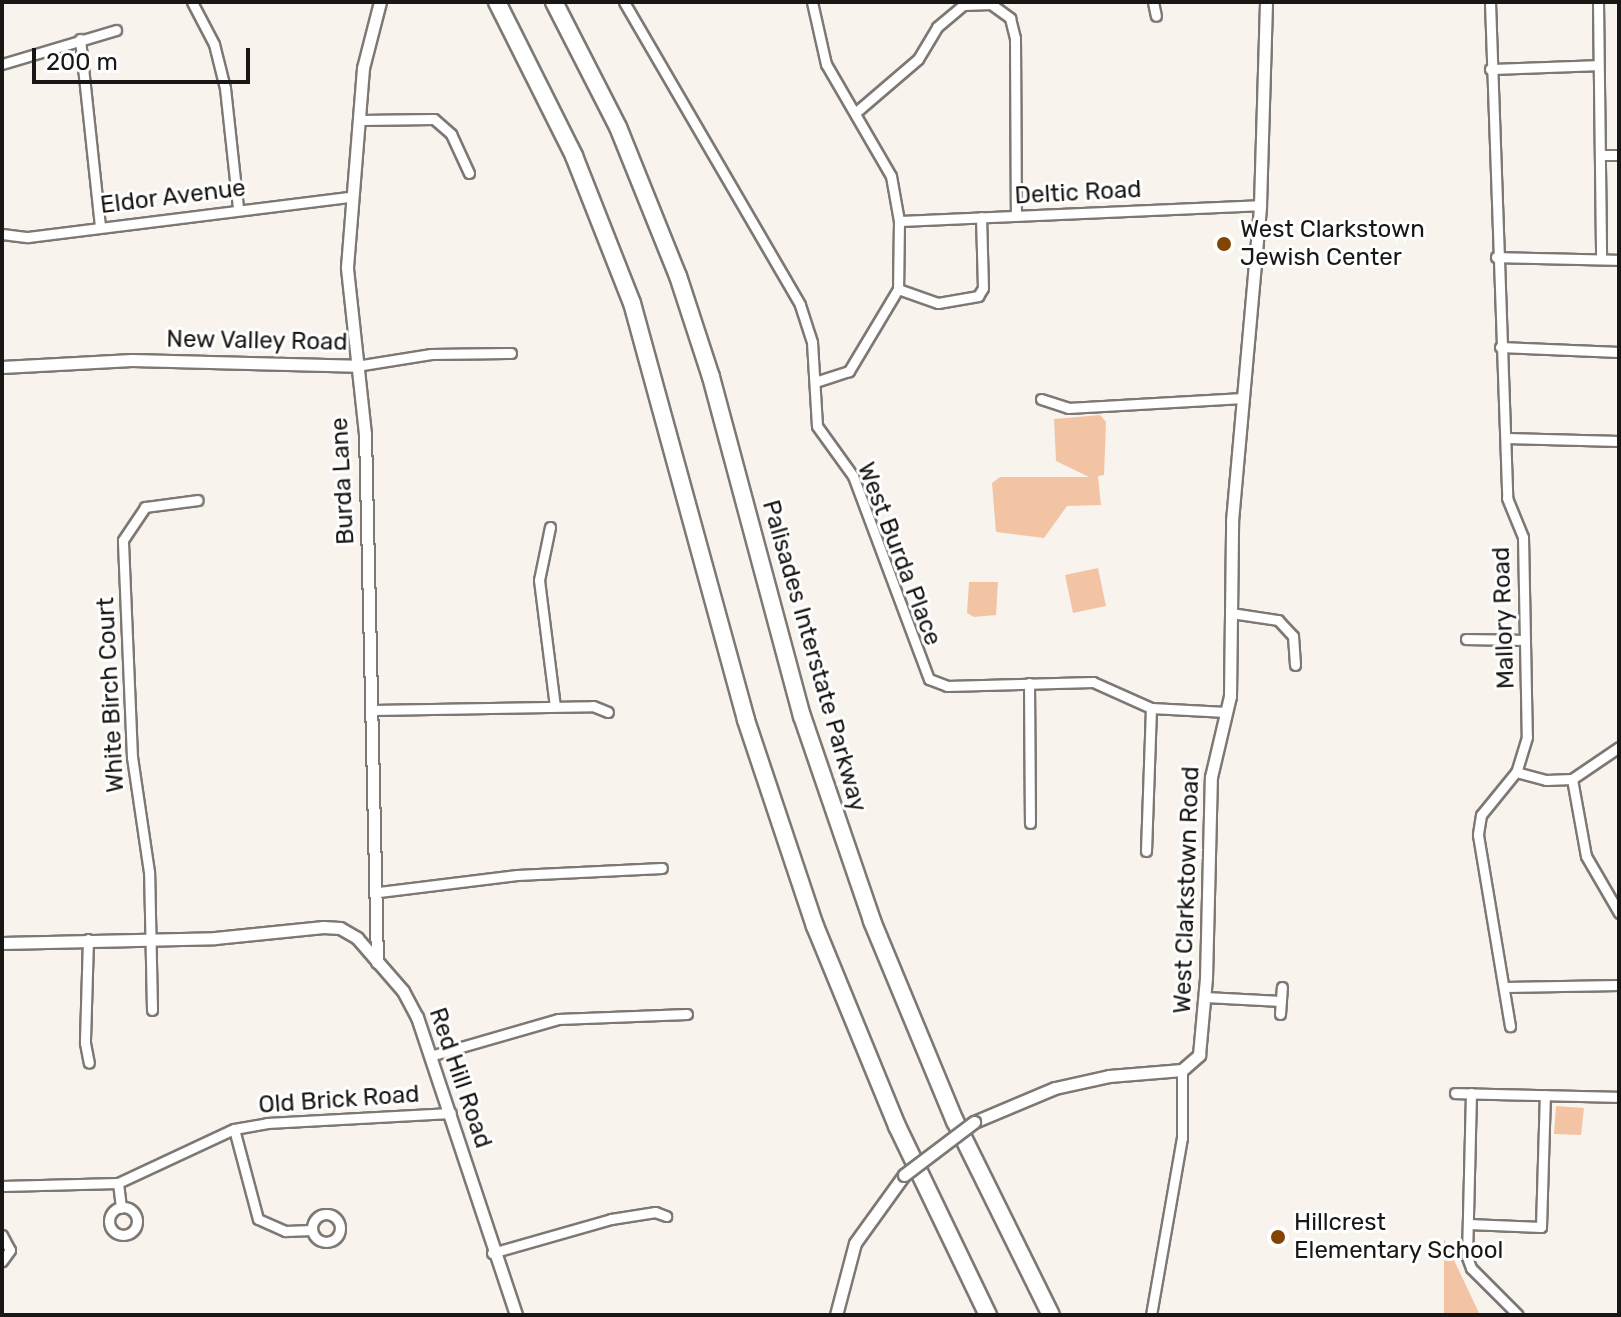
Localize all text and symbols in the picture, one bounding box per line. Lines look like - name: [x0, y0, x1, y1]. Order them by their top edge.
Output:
- scale bar: [36, 32, 254, 82]
- text: 200 m: [46, 48, 118, 76]
- street label: Eldor Avenue: [98, 174, 248, 220]
- street label: Deltic Road: [1014, 175, 1142, 211]
- place label: West Clarkstown Jewish Center: [1240, 216, 1425, 272]
- marker: West Clarkstown Jewish Center: [1215, 235, 1233, 253]
- street label: New Valley Road: [165, 325, 349, 357]
- street label: Burda Lane: [325, 417, 361, 545]
- street label: West Burda Place: [851, 458, 947, 650]
- street label: Palisades Interstate Parkway: [756, 497, 872, 815]
- street label: Mallory Road: [1487, 546, 1521, 690]
- street label: White Birch Court: [92, 597, 130, 793]
- street label: West Clarkstown Road: [1168, 766, 1206, 1014]
- street label: Red Hill Road: [423, 1004, 497, 1152]
- street label: Old Brick Road: [257, 1080, 421, 1120]
- place label: Hillcrest Elementary School: [1294, 1209, 1504, 1265]
- marker: Hillcrest Elementary School: [1269, 1228, 1287, 1246]

